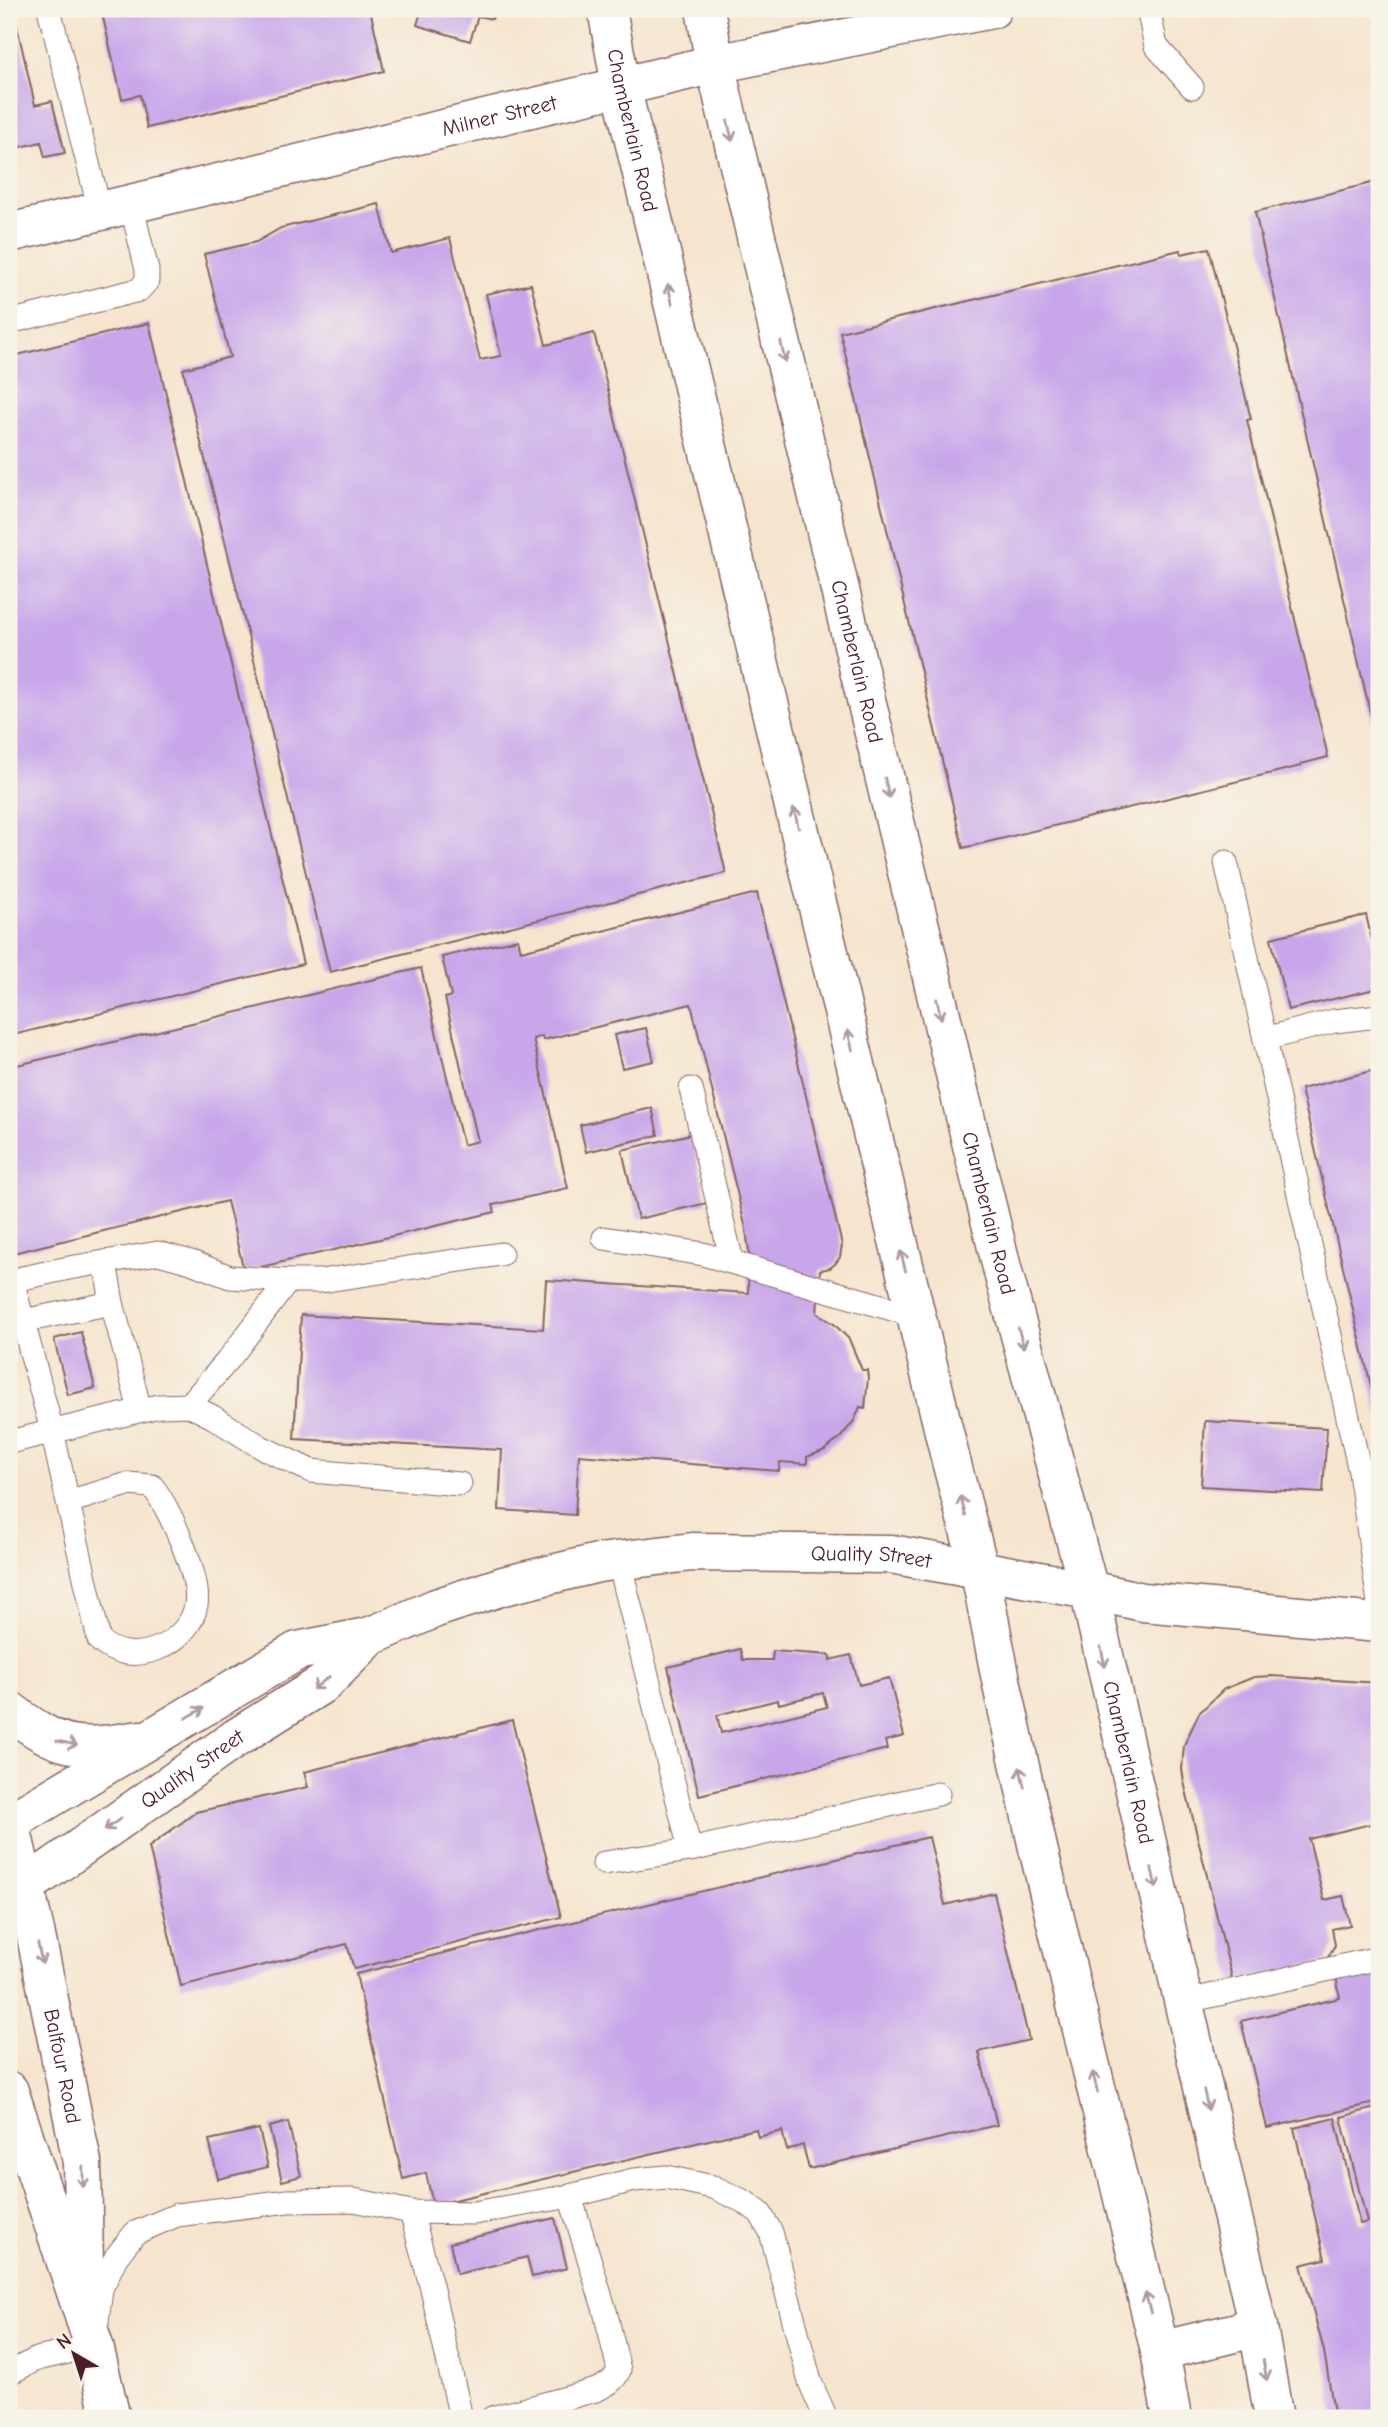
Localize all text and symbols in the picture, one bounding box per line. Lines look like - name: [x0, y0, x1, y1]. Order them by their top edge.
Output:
- street label: Chamberlain Road: [602, 47, 663, 214]
- street label: Milner Street: [439, 90, 560, 141]
- one-way arrow: [725, 119, 738, 141]
- one-way arrow: [663, 283, 676, 305]
- one-way arrow: [777, 340, 790, 363]
- street label: Chamberlain Road: [826, 578, 888, 745]
- one-way arrow: [880, 776, 894, 799]
- one-way arrow: [789, 808, 802, 830]
- one-way arrow: [933, 997, 946, 1020]
- one-way arrow: [842, 1029, 856, 1052]
- street label: Chamberlain Road: [957, 1129, 1020, 1297]
- one-way arrow: [896, 1250, 909, 1273]
- one-way arrow: [1015, 1327, 1028, 1349]
- one-way arrow: [956, 1495, 969, 1517]
- street label: Quality Street: [811, 1541, 934, 1573]
- one-way arrow: [1097, 1645, 1111, 1668]
- one-way arrow: [313, 1676, 331, 1691]
- street label: Chamberlain Road: [1098, 1678, 1159, 1846]
- one-way arrow: [185, 1706, 205, 1720]
- street label: Quality Street: [136, 1724, 249, 1814]
- one-way arrow: [56, 1737, 78, 1750]
- one-way arrow: [1015, 1767, 1028, 1789]
- one-way arrow: [104, 1817, 123, 1831]
- one-way arrow: [1148, 1866, 1161, 1889]
- one-way arrow: [33, 1942, 47, 1965]
- street label: Balfour Road: [39, 2007, 86, 2126]
- one-way arrow: [1088, 2071, 1101, 2094]
- one-way arrow: [1199, 2088, 1213, 2111]
- one-way arrow: [76, 2166, 89, 2189]
- one-way arrow: [1141, 2293, 1154, 2315]
- north arrow: [38, 2318, 108, 2388]
- text: N: [52, 2329, 76, 2354]
- one-way arrow: [1259, 2358, 1272, 2381]

